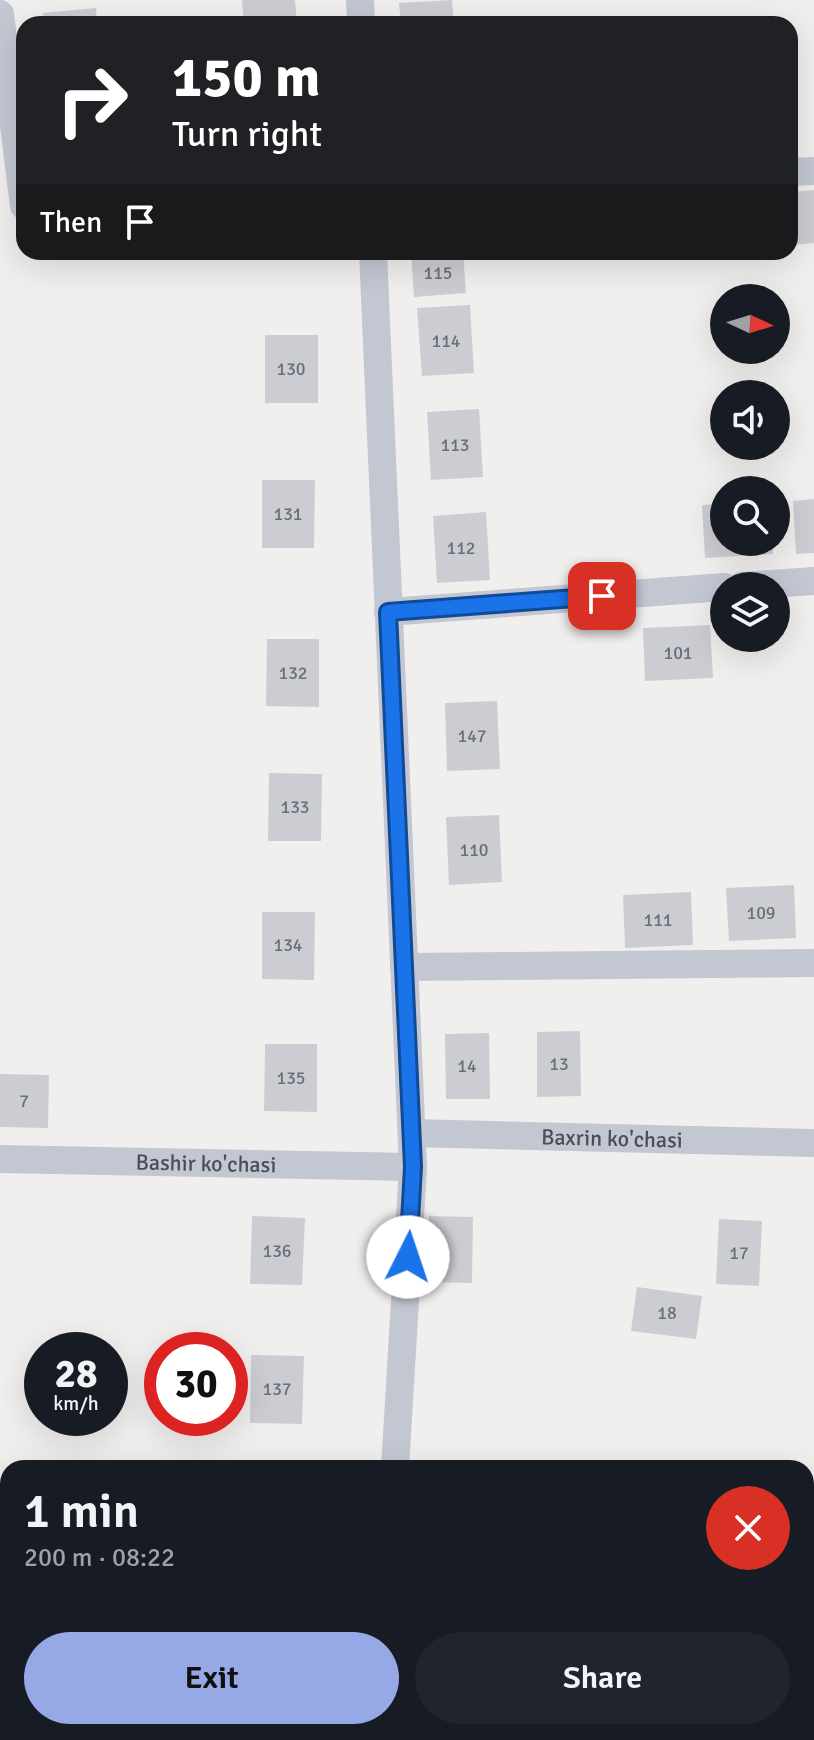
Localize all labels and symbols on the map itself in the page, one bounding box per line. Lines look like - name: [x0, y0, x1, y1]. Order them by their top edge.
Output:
- house number: 115: [423, 262, 453, 284]
- north arrow: [710, 284, 790, 364]
- house number: 114: [431, 330, 461, 352]
- house number: 130: [276, 358, 306, 380]
- house number: 113: [440, 434, 470, 456]
- house number: 131: [273, 503, 303, 525]
- house number: 112: [446, 537, 476, 559]
- pin: [568, 562, 636, 630]
- house number: 101: [663, 642, 693, 664]
- house number: 132: [278, 662, 308, 684]
- house number: 147: [457, 725, 487, 747]
- house number: 133: [280, 796, 310, 818]
- house number: 110: [459, 839, 489, 861]
- house number: 109: [746, 902, 776, 924]
- house number: 111: [643, 909, 673, 931]
- house number: 134: [273, 934, 303, 956]
- house number: 13: [549, 1053, 569, 1075]
- house number: 14: [457, 1055, 477, 1077]
- house number: 135: [276, 1067, 306, 1089]
- house number: 7: [19, 1090, 29, 1112]
- street label: Baxrin ko'chasi: [541, 1123, 683, 1154]
- street label: Bashir ko'chasi: [135, 1149, 277, 1178]
- position arrow: [366, 1215, 450, 1299]
- house number: 136: [262, 1240, 292, 1262]
- house number: 17: [729, 1242, 749, 1264]
- house number: 18: [657, 1302, 677, 1324]
- speed limit sign: 30: [144, 1332, 248, 1436]
- house number: 137: [262, 1378, 292, 1400]

